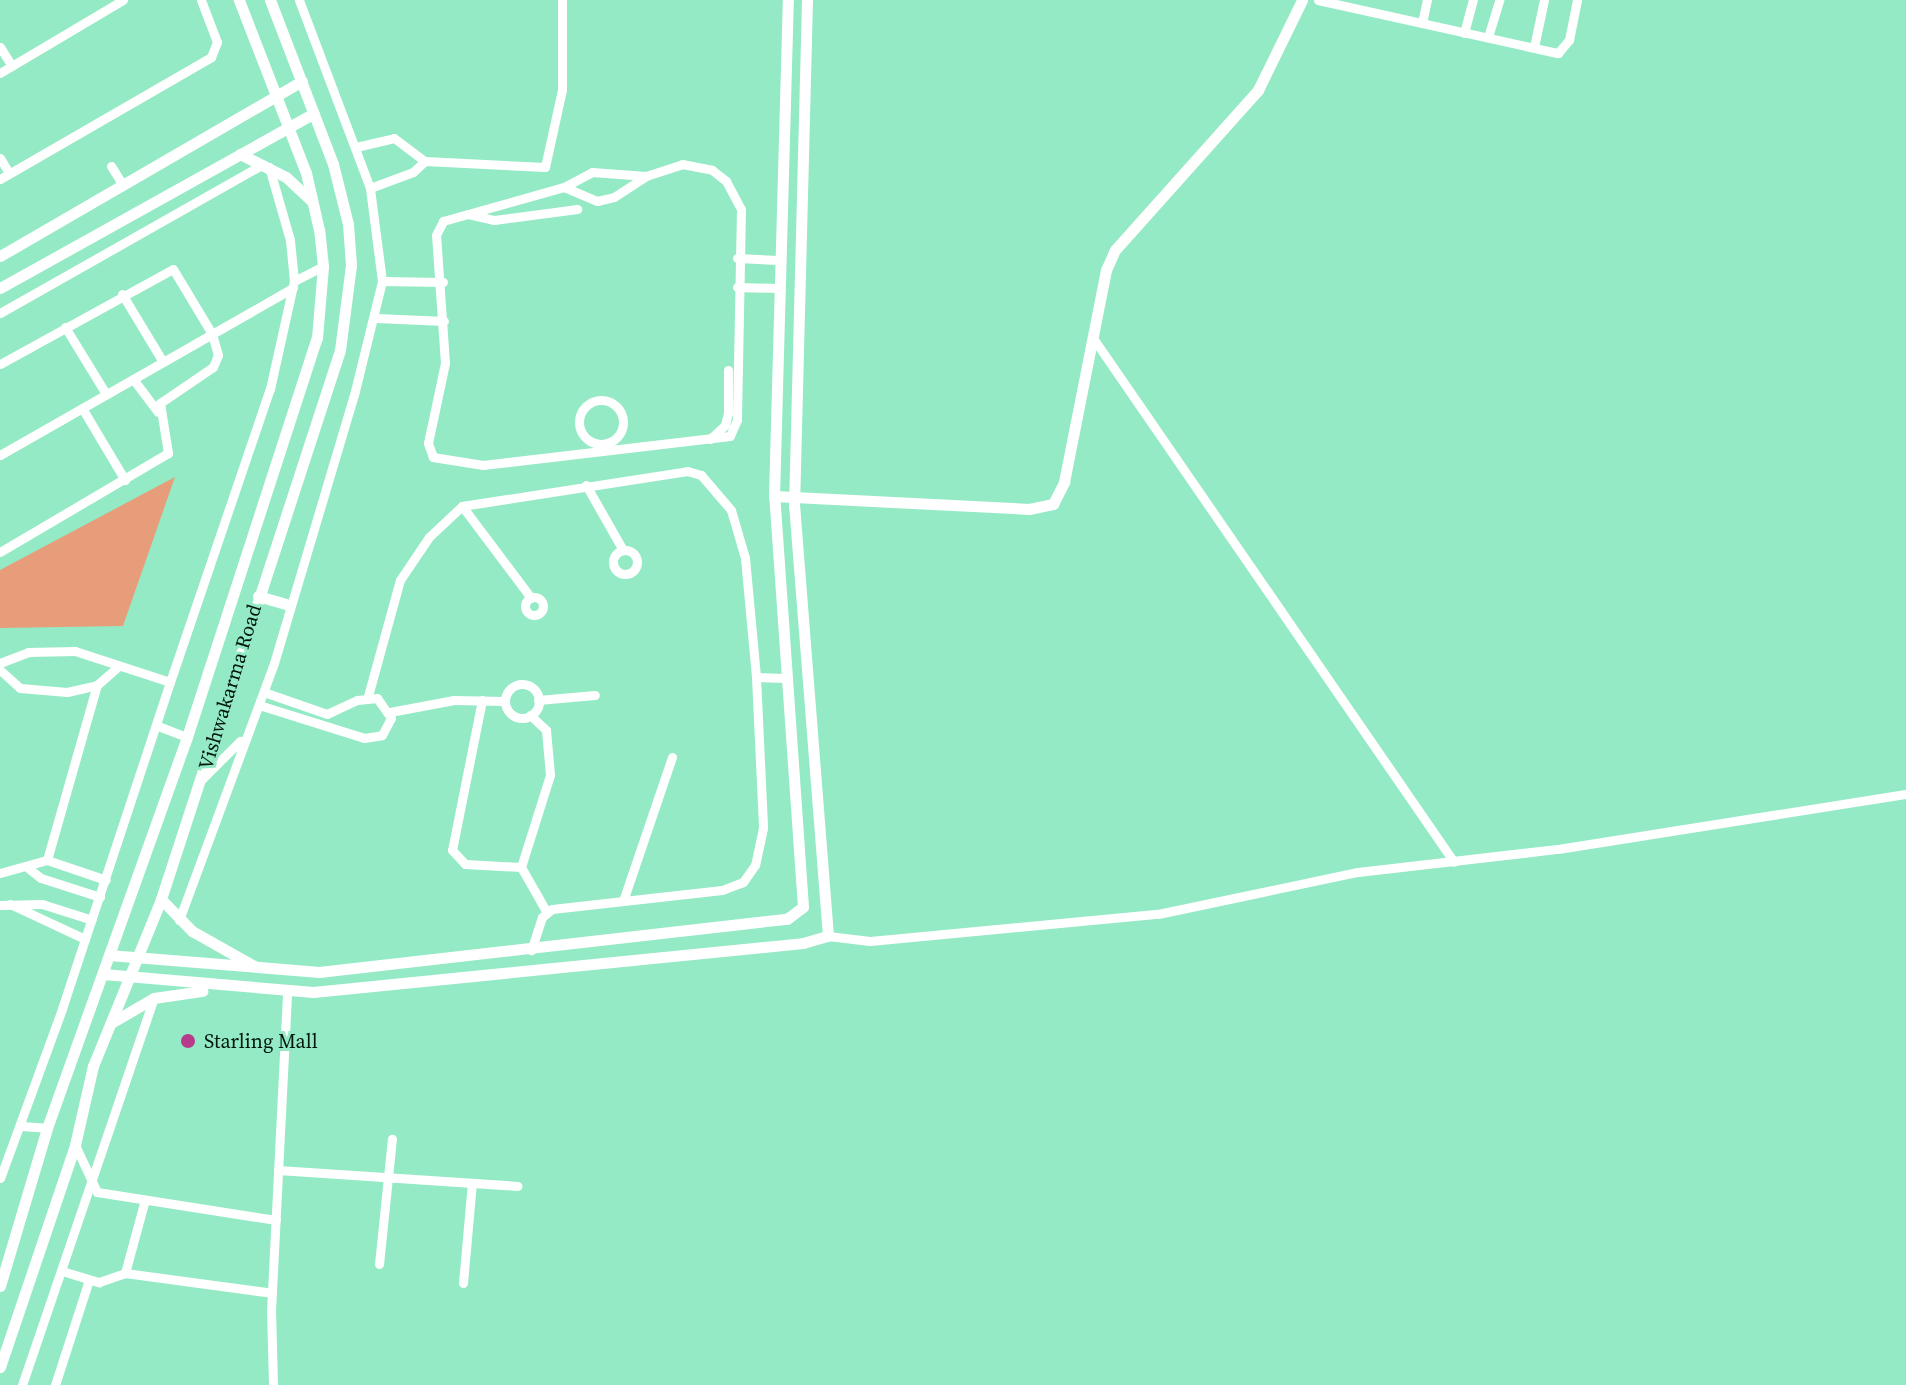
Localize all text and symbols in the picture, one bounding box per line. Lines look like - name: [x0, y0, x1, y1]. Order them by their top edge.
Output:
- street label: Vishwakarma Road: [193, 601, 267, 773]
- place label: Starling Mall: [204, 1029, 318, 1053]
- marker: Starling Mall: [179, 1032, 197, 1050]

